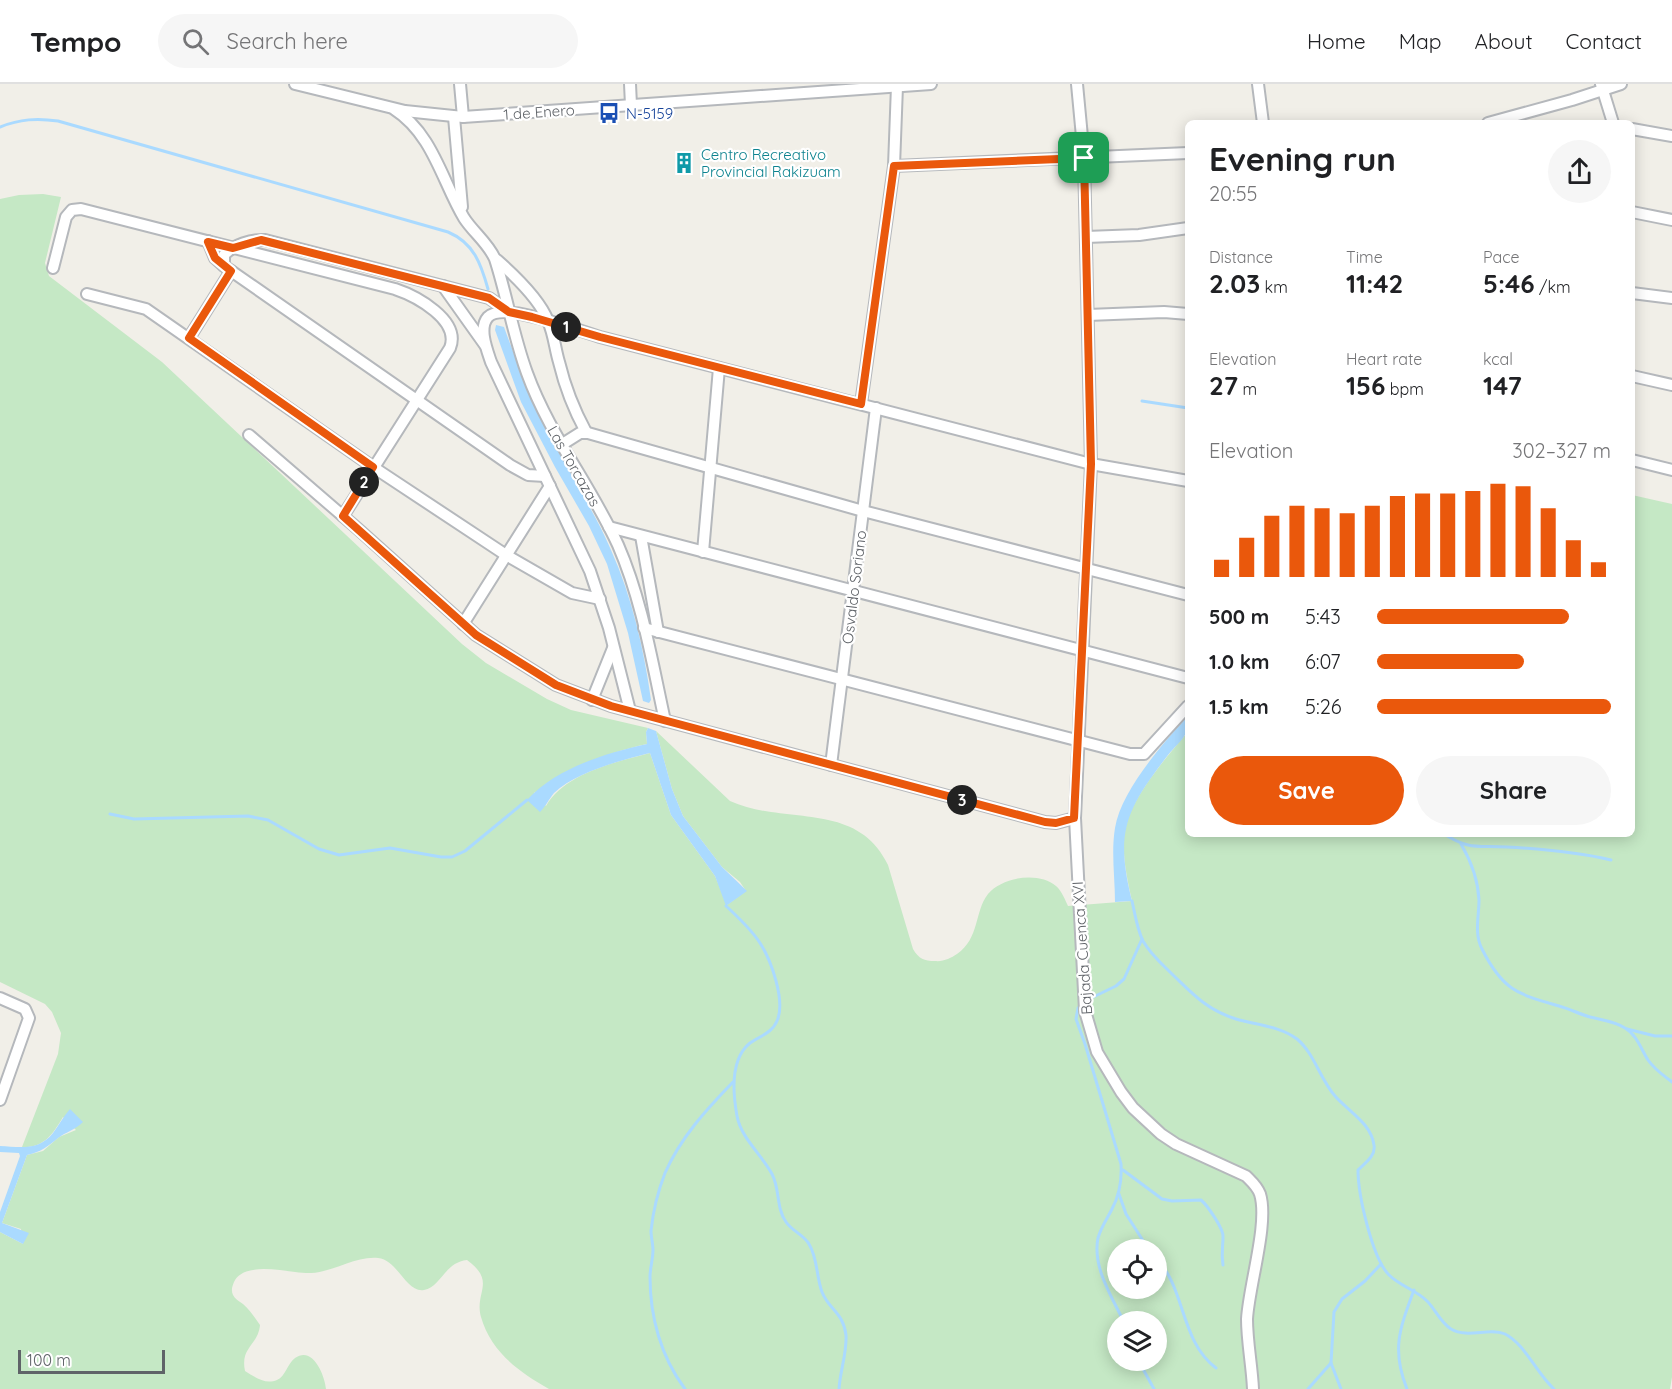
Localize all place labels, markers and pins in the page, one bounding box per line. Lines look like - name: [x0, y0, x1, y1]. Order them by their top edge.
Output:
- bus stop icon: N-5159: [597, 101, 621, 125]
- place label: N-5159: [626, 104, 673, 123]
- pin: [1058, 132, 1109, 183]
- place label: Centro Recreativo Provincial Rakizuam: [701, 145, 841, 181]
- building icon: Centro Recreativo Provincial Rakizuam: [672, 151, 696, 175]
- pin: 1: [551, 312, 581, 342]
- pin: 2: [349, 467, 379, 497]
- pin: 3: [947, 785, 977, 815]

